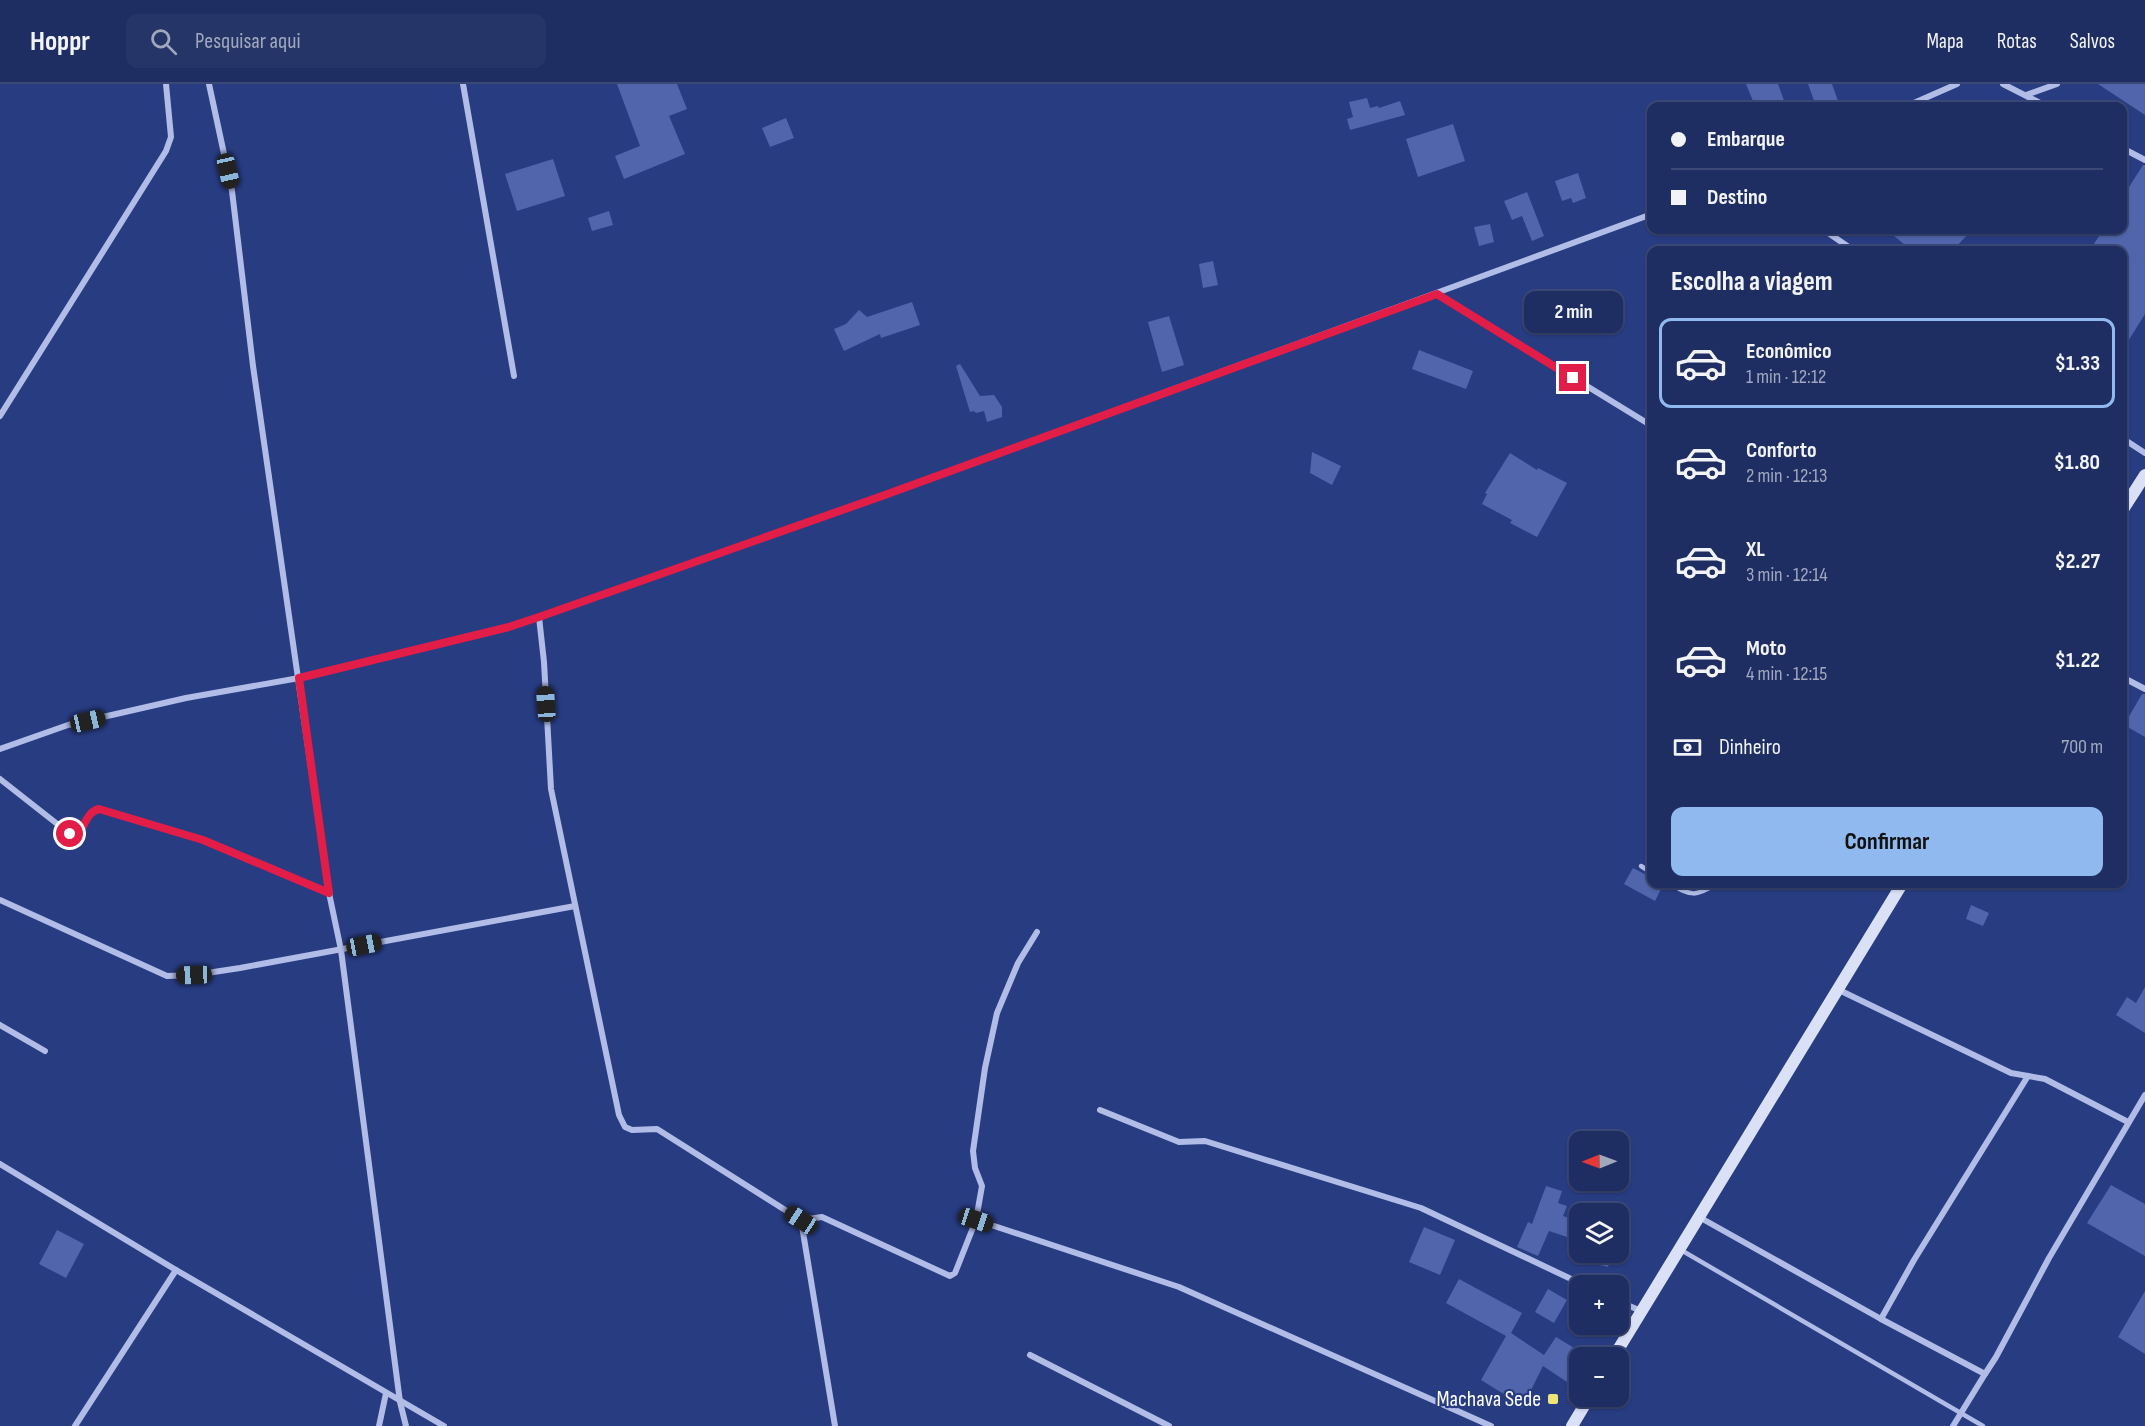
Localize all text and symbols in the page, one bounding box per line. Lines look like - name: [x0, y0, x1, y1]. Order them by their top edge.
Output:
- search box: [126, 14, 546, 68]
- text: Hoppr: [30, 25, 90, 58]
- icon: search: [147, 25, 180, 58]
- text: Pesquisar aqui: [195, 28, 300, 55]
- text: Mapa: [1926, 29, 1964, 54]
- text: Rotas: [1997, 29, 2037, 54]
- text: Salvos: [2070, 29, 2115, 54]
- text: Embarque: [1707, 126, 1785, 153]
- car: [215, 151, 241, 191]
- text: Destino: [1707, 184, 1767, 211]
- text: Escolha a viagem: [1671, 266, 1833, 298]
- callout: 2 min: [1524, 291, 1622, 333]
- text: 2 min: [1554, 300, 1593, 324]
- icon: car: [1674, 336, 1728, 390]
- text: Econômico: [1746, 338, 1832, 365]
- text: $1.33: [2055, 350, 2100, 377]
- route end: [1559, 364, 1586, 391]
- text: 1 min · 12:12: [1746, 365, 1826, 389]
- icon: car: [1674, 435, 1728, 489]
- text: Conforto: [1746, 437, 1817, 464]
- text: $1.80: [2054, 449, 2100, 476]
- text: 2 min · 12:13: [1746, 464, 1828, 488]
- icon: car: [1674, 534, 1728, 588]
- text: XL: [1746, 536, 1765, 563]
- text: $2.27: [2054, 548, 2100, 575]
- text: 3 min · 12:14: [1746, 563, 1828, 587]
- icon: car: [1674, 633, 1728, 687]
- text: Moto: [1746, 635, 1786, 662]
- text: $1.22: [2055, 647, 2100, 674]
- text: 4 min · 12:15: [1746, 662, 1827, 686]
- car: [536, 685, 556, 723]
- car: [68, 708, 108, 734]
- icon: cash: [1671, 731, 1704, 764]
- text: Dinheiro: [1719, 734, 1781, 761]
- text: 700 m: [2061, 735, 2103, 759]
- button: Confirmar: [1671, 807, 2103, 876]
- route start: [56, 820, 83, 847]
- car: [345, 933, 383, 957]
- car: [176, 965, 212, 985]
- north arrow: [1569, 1131, 1629, 1191]
- map controls: [1569, 1131, 1629, 1407]
- car: [781, 1203, 821, 1237]
- button: layers: [1569, 1203, 1629, 1263]
- car: [956, 1206, 996, 1234]
- button: +: [1569, 1275, 1629, 1335]
- button: −: [1569, 1347, 1629, 1407]
- place label: Machava Sede: [1436, 1386, 1541, 1413]
- marker: Machava Sede: [1546, 1392, 1560, 1406]

